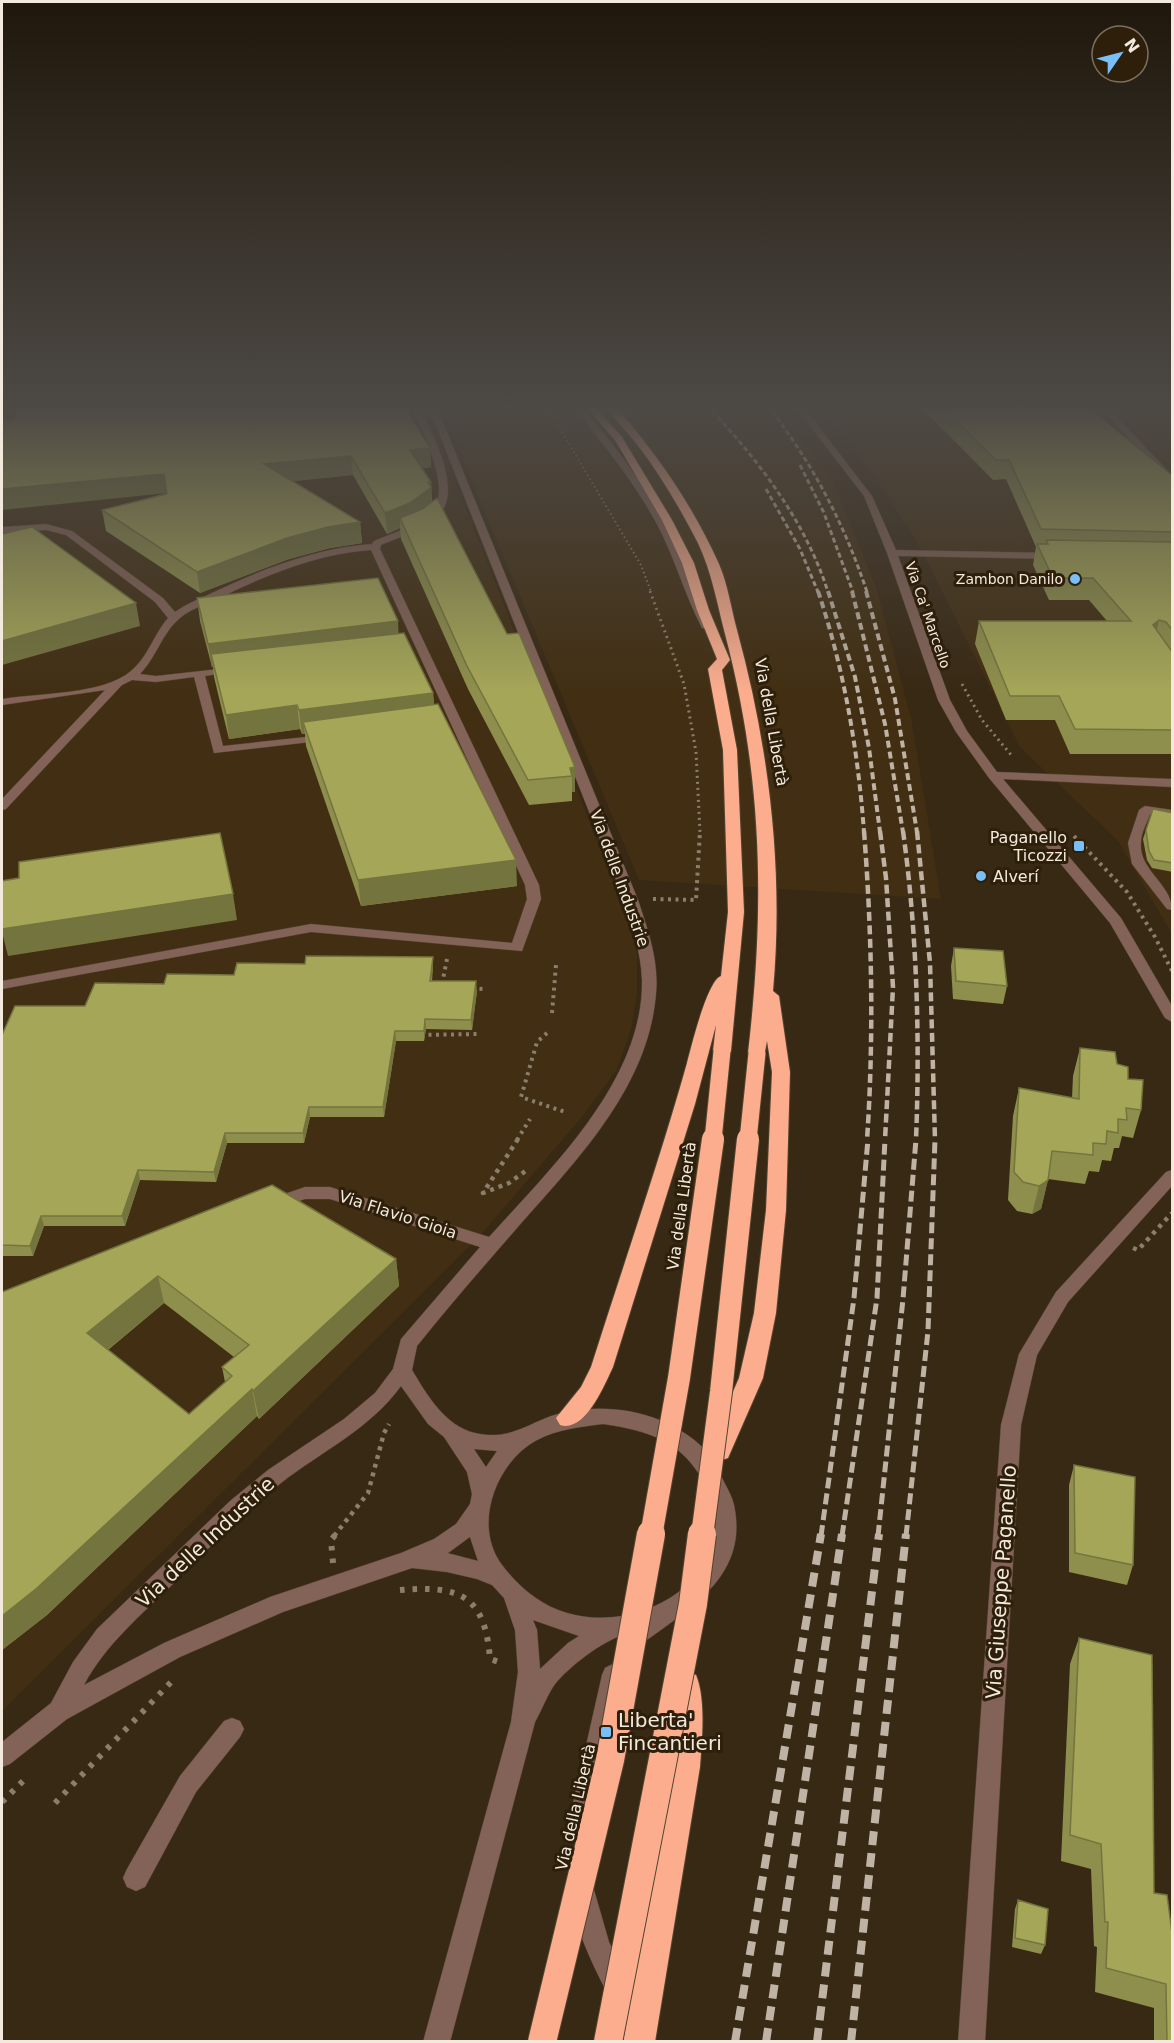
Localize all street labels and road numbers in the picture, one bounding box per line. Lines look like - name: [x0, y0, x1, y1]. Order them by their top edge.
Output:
- street label: Via Ca' Marcello: [902, 560, 954, 670]
- street label: Via della Libertà: [751, 657, 792, 788]
- street label: Via delle Industrie: [586, 807, 653, 949]
- street label: Via della Libertà: [663, 1141, 700, 1272]
- street label: Via Flavio Gioia: [336, 1186, 459, 1243]
- street label: Via Giuseppe Paganello: [981, 1464, 1021, 1700]
- street label: Via delle Industrie: [131, 1472, 279, 1612]
- street label: Via della Libertà: [552, 1742, 599, 1872]

